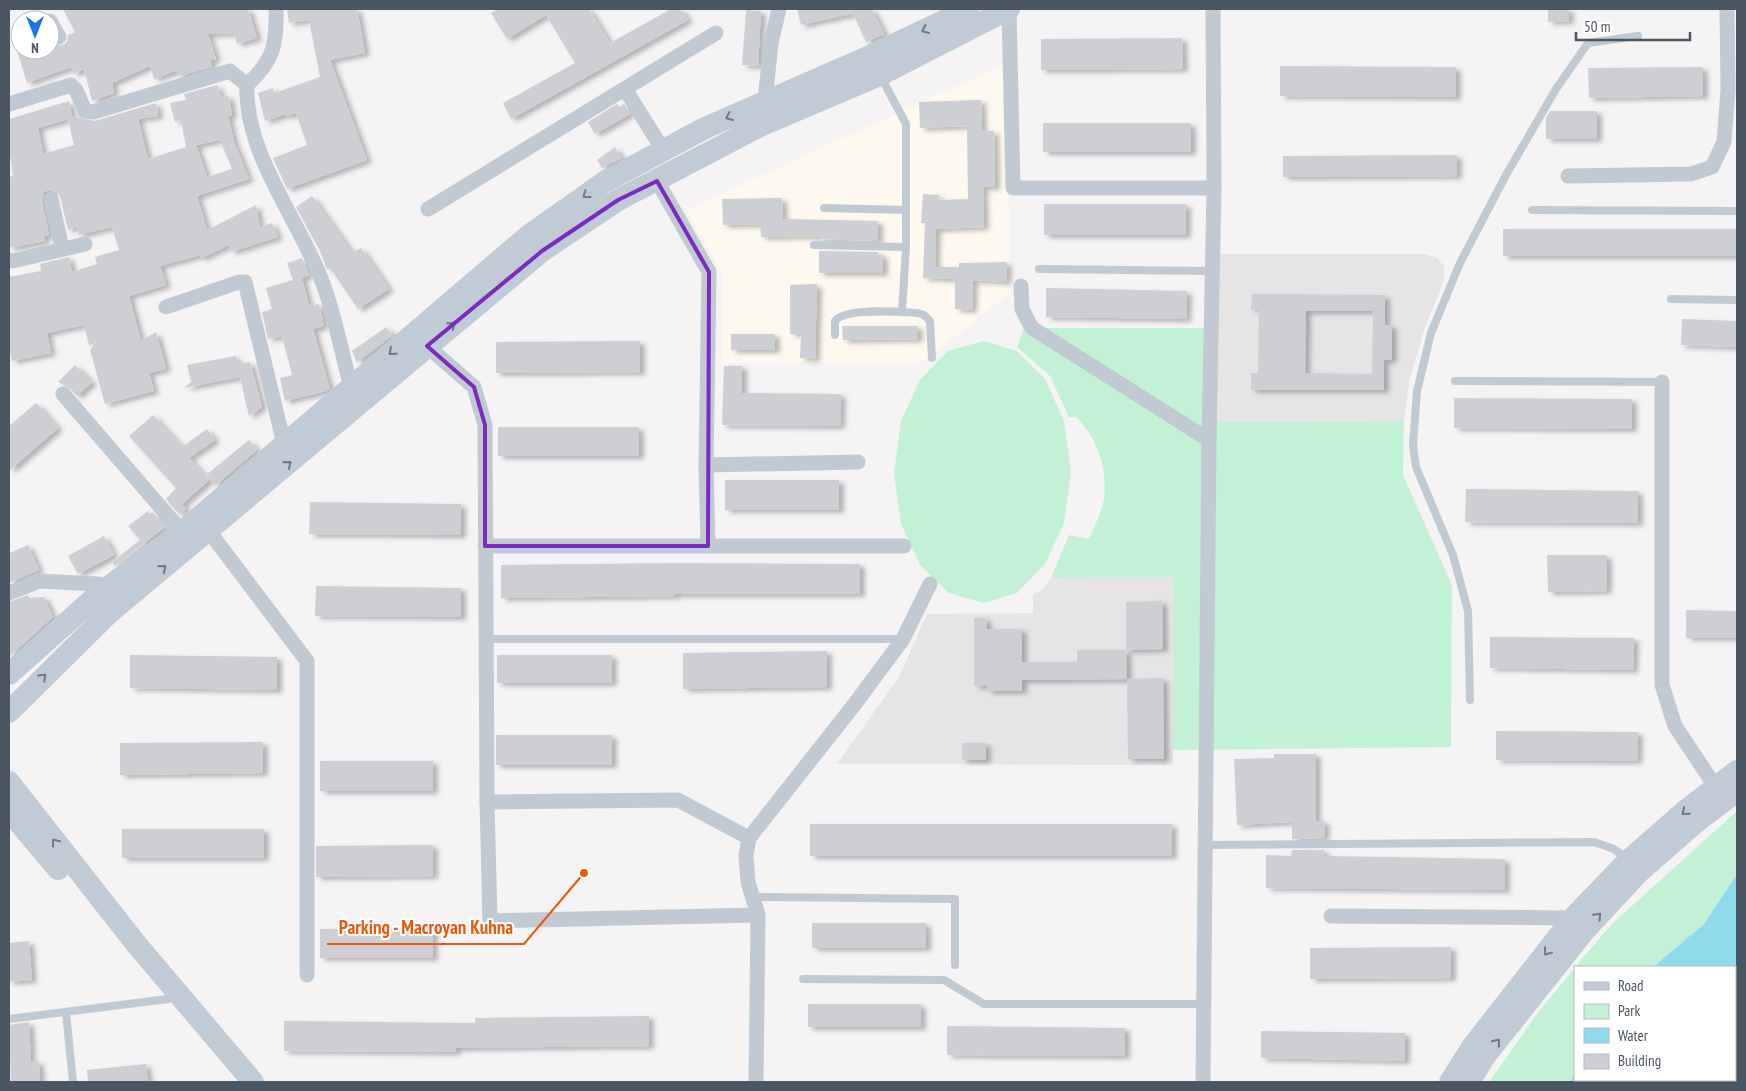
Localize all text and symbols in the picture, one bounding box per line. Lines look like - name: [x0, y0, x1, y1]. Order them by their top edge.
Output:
- north arrow: [10, 10, 60, 60]
- scale bar: [1576, 10, 1690, 42]
- text: 50 m: [1584, 17, 1610, 36]
- one-way arrow: [921, 23, 930, 34]
- text: N: [31, 39, 39, 57]
- one-way arrow: [725, 111, 734, 121]
- one-way arrow: [582, 189, 592, 198]
- one-way arrow: [446, 322, 455, 331]
- one-way arrow: [388, 346, 397, 355]
- one-way arrow: [282, 461, 291, 470]
- one-way arrow: [157, 566, 166, 574]
- one-way arrow: [37, 674, 46, 683]
- one-way arrow: [1681, 806, 1690, 815]
- one-way arrow: [53, 839, 61, 848]
- callout: Parking - Macroyan Kuhna: [327, 910, 524, 944]
- one-way arrow: [1592, 912, 1601, 921]
- text: Parking - Macroyan Kuhna: [339, 915, 513, 939]
- one-way arrow: [1544, 946, 1553, 956]
- legend: [1574, 966, 1736, 1081]
- text: Road: [1618, 976, 1644, 995]
- text: Park: [1618, 1001, 1640, 1020]
- text: Water: [1618, 1026, 1649, 1045]
- one-way arrow: [1491, 1039, 1500, 1048]
- text: Building: [1618, 1051, 1661, 1070]

